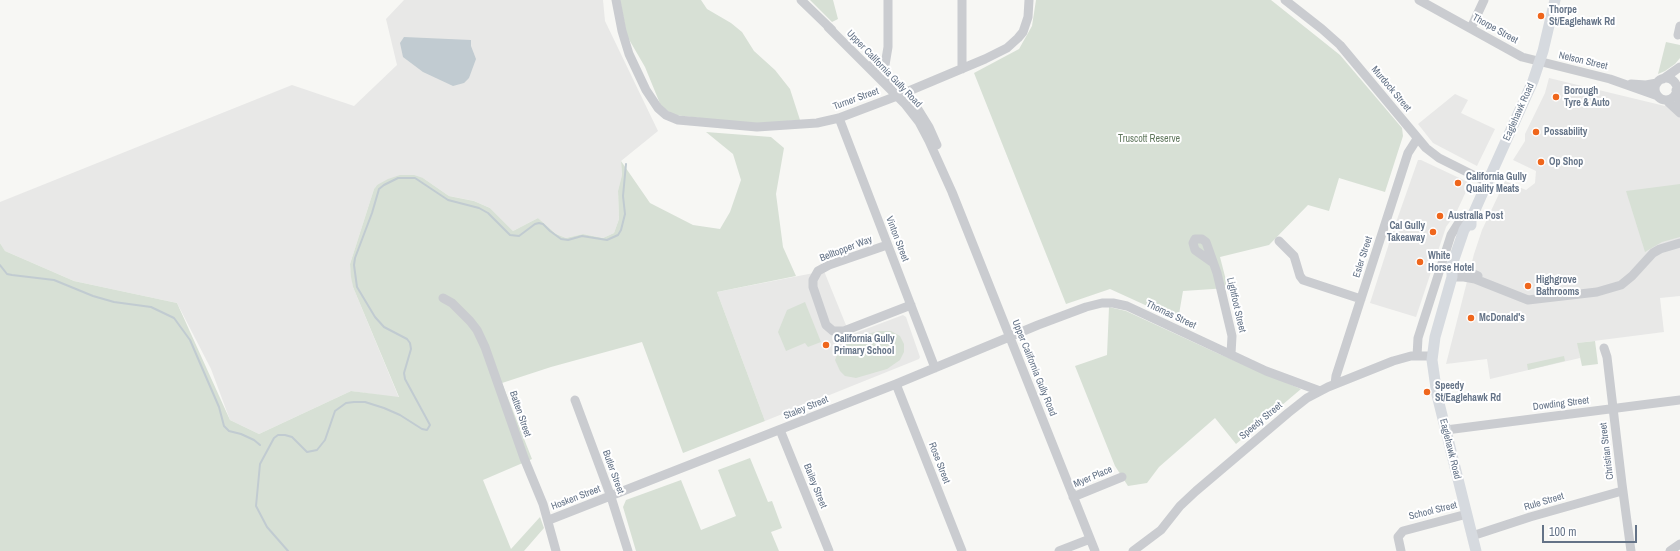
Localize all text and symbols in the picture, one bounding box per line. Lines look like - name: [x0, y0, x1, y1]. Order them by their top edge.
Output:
- place label: Thorpe St/Eaglehawk Rd: [1549, 4, 1615, 28]
- marker: Thorpe St/Eaglehawk Rd: [1536, 11, 1546, 21]
- street label: Thorpe Street: [1470, 12, 1520, 46]
- street label: Upper California Gully Road: [844, 28, 924, 110]
- street label: Nelson Street: [1557, 50, 1609, 72]
- street label: Murdock Street: [1369, 64, 1413, 114]
- street label: Eaglehawk Road: [1501, 81, 1537, 143]
- street label: Turner Street: [832, 85, 880, 113]
- place label: Borough Tyre & Auto: [1564, 85, 1610, 108]
- marker: Borough Tyre & Auto: [1551, 92, 1561, 102]
- place label: Possability: [1544, 126, 1587, 138]
- marker: Possability: [1531, 127, 1541, 137]
- park label: Truscott Reserve: [1118, 133, 1180, 145]
- place label: Op Shop: [1549, 156, 1583, 168]
- marker: Op Shop: [1536, 157, 1546, 167]
- place label: California Gully Quality Meats: [1466, 171, 1527, 194]
- marker: California Gully Quality Meats: [1453, 178, 1463, 188]
- place label: AustralIa Post: [1448, 210, 1503, 222]
- marker: AustralIa Post: [1435, 211, 1445, 221]
- street label: Vinton Street: [883, 215, 911, 263]
- place label: Cal Gully Takeaway: [1387, 220, 1425, 244]
- marker: Cal Gully Takeaway: [1428, 227, 1438, 237]
- street label: Belltopper Way: [818, 233, 874, 265]
- street label: Esler Street: [1351, 235, 1375, 279]
- place label: White Horse Hotel: [1428, 250, 1474, 274]
- marker: White Horse Hotel: [1415, 257, 1425, 267]
- place label: Highgrove Bathrooms: [1536, 274, 1579, 298]
- street label: Lightfoot Street: [1224, 276, 1248, 334]
- marker: Highgrove Bathrooms: [1523, 281, 1533, 291]
- street label: Thomas Street: [1144, 298, 1198, 332]
- place label: McDonald's: [1479, 312, 1525, 324]
- marker: McDonald's: [1466, 313, 1476, 323]
- street label: Upper California Gully Road: [1009, 318, 1059, 418]
- place label: California Gully Primary School: [834, 333, 895, 356]
- marker: California Gully Primary School: [821, 340, 831, 350]
- place label: Speedy St/Eaglehawk Rd: [1435, 380, 1501, 404]
- marker: Speedy St/Eaglehawk Rd: [1422, 387, 1432, 397]
- street label: Batten Street: [507, 389, 533, 439]
- street label: Staley Street: [782, 394, 830, 422]
- street label: Dowding Street: [1532, 395, 1590, 413]
- street label: Speedy Street: [1237, 400, 1285, 442]
- street label: Eaglehawk Road: [1437, 417, 1463, 481]
- street label: Christian Street: [1598, 422, 1616, 480]
- street label: Rose Street: [926, 441, 952, 485]
- street label: Butler Street: [600, 449, 626, 495]
- street label: Bailey Street: [801, 462, 829, 510]
- street label: Myer Place: [1072, 463, 1114, 491]
- street label: Hosken Street: [550, 483, 602, 513]
- street label: Rule Street: [1523, 490, 1565, 514]
- street label: School Street: [1408, 499, 1458, 523]
- scale bar: [1544, 517, 1639, 543]
- text: 100 m: [1549, 524, 1576, 540]

